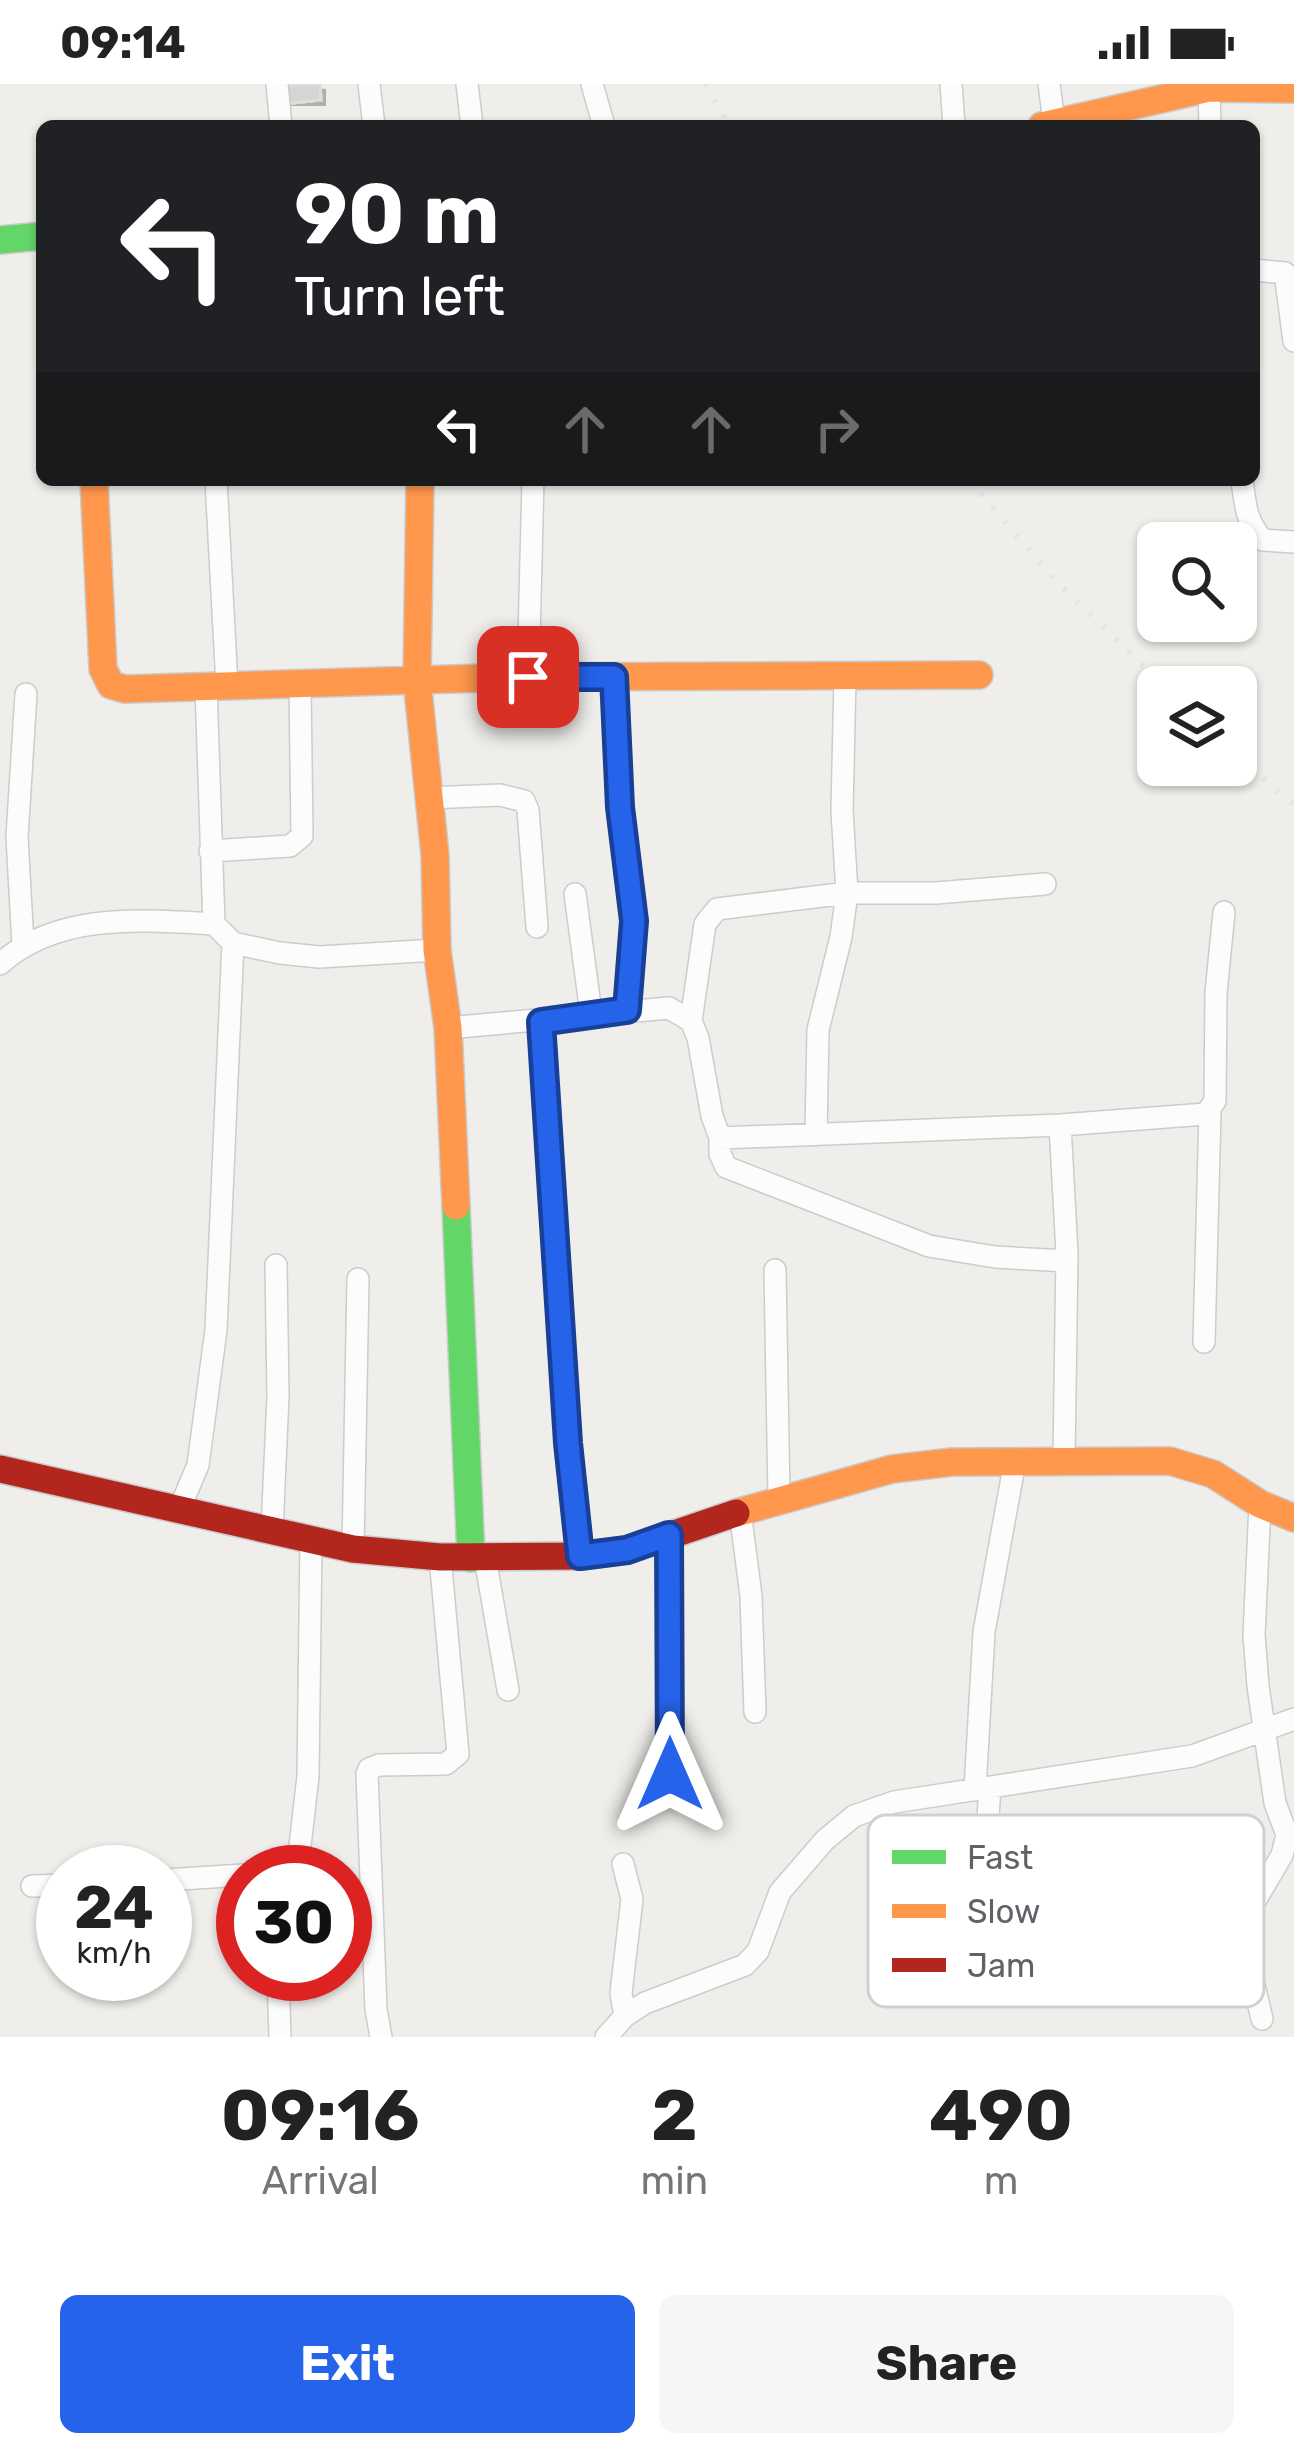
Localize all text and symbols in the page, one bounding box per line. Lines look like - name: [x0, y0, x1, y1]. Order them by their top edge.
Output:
- text: 09:14: [60, 16, 186, 69]
- text: 90 m: [294, 164, 500, 264]
- icon: left: [96, 168, 252, 324]
- text: Turn left: [294, 265, 505, 329]
- icon: left: [426, 396, 492, 462]
- icon: ahead: [552, 396, 618, 462]
- icon: ahead: [678, 396, 744, 462]
- icon: right: [804, 396, 870, 462]
- map controls: [1137, 522, 1257, 786]
- button: search: [1137, 522, 1257, 642]
- pin: [477, 626, 579, 728]
- icon: arrive: [495, 644, 561, 710]
- button: layers: [1137, 666, 1257, 786]
- position arrow: [607, 1711, 733, 1837]
- legend: [868, 1815, 1264, 2007]
- text: Fast: [967, 1838, 1033, 1877]
- speed limit sign: 30: [216, 1845, 372, 2001]
- text: 24: [74, 1872, 154, 1943]
- text: Slow: [967, 1892, 1041, 1931]
- text: km/h: [77, 1935, 151, 1971]
- text: Jam: [967, 1946, 1035, 1985]
- text: 09:16: [221, 2073, 420, 2158]
- text: 2: [651, 2073, 698, 2158]
- text: 490: [929, 2073, 1073, 2158]
- text: Arrival: [262, 2158, 379, 2204]
- text: min: [640, 2158, 708, 2204]
- text: m: [984, 2158, 1018, 2204]
- button: Exit: [60, 2295, 635, 2433]
- button: Share: [659, 2295, 1234, 2433]

